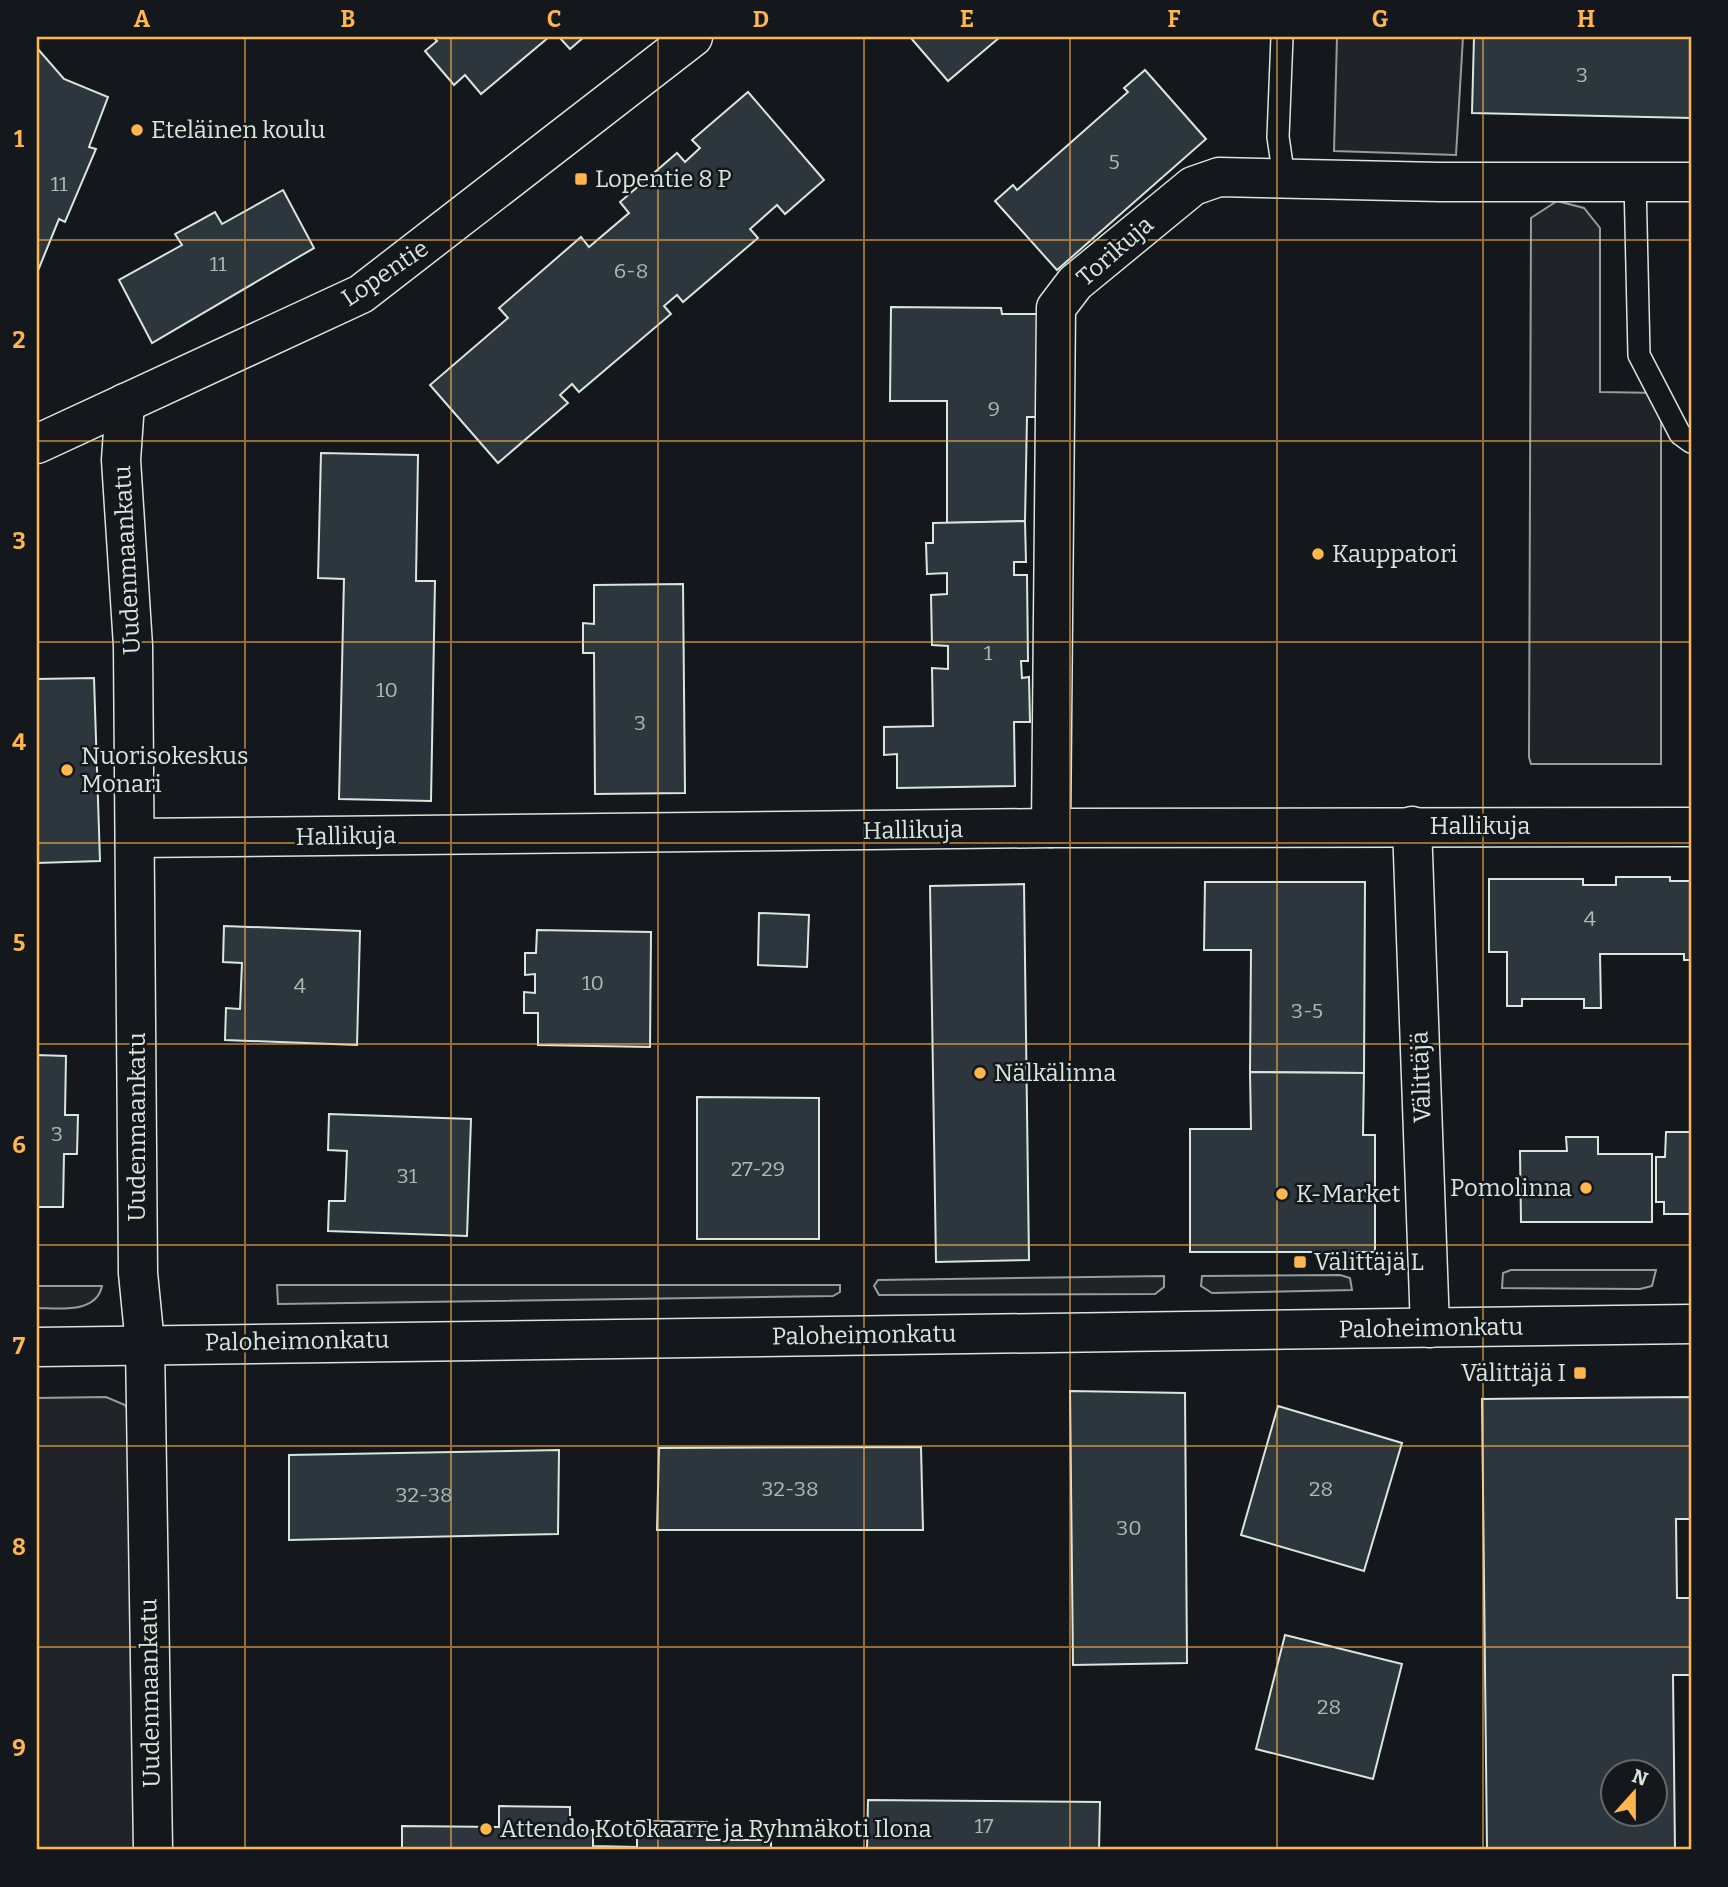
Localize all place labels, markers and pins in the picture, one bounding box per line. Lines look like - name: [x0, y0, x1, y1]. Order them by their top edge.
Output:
- place label: Eteläinen koulu: [151, 116, 326, 144]
- marker: Eteläinen koulu: [129, 122, 145, 138]
- place label: Lopentie 8 P: [595, 165, 732, 193]
- marker: Lopentie 8 P: [573, 171, 589, 187]
- place label: Kauppatori: [1332, 540, 1457, 568]
- marker: Kauppatori: [1310, 546, 1326, 562]
- place label: Nuorisokeskus Monari: [81, 742, 248, 798]
- marker: Nuorisokeskus Monari: [59, 762, 75, 778]
- place label: Nälkälinna: [994, 1059, 1116, 1087]
- marker: Nälkälinna: [972, 1065, 988, 1081]
- place label: Pomolinna: [1450, 1174, 1572, 1202]
- place label: K-Market: [1296, 1180, 1401, 1208]
- marker: Pomolinna: [1578, 1180, 1594, 1196]
- marker: K-Market: [1274, 1186, 1290, 1202]
- place label: Välittäjä L: [1314, 1248, 1424, 1276]
- marker: Välittäjä L: [1292, 1254, 1308, 1270]
- place label: Välittäjä I: [1461, 1359, 1566, 1387]
- marker: Välittäjä I: [1572, 1365, 1588, 1381]
- place label: Attendo Kotokaarre ja Ryhmäkoti Ilona: [500, 1815, 932, 1843]
- marker: Attendo Kotokaarre ja Ryhmäkoti Ilona: [478, 1821, 494, 1837]

